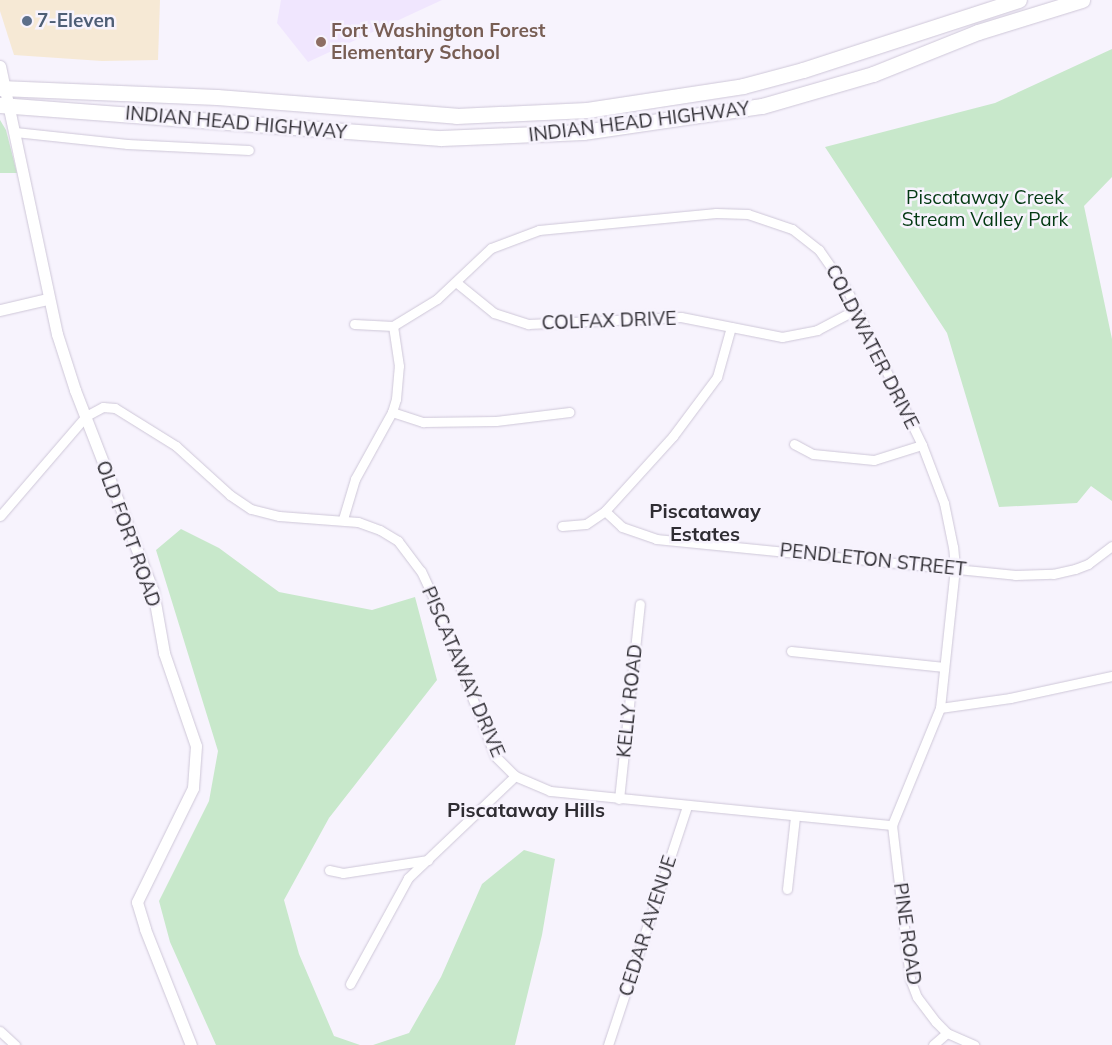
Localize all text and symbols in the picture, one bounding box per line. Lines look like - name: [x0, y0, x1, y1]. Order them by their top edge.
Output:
- place label: 7-Eleven: [37, 10, 115, 32]
- marker: 7-Eleven: [21, 15, 33, 27]
- place label: Fort Washington Forest Elementary School: [331, 20, 545, 64]
- marker: Fort Washington Forest Elementary School: [315, 36, 327, 48]
- street label: INDIAN HEAD HIGHWAY: [527, 97, 751, 147]
- street label: INDIAN HEAD HIGHWAY: [124, 102, 348, 144]
- park label: Piscataway Creek Stream Valley Park: [902, 187, 1068, 231]
- street label: COLDWATER DRIVE: [821, 261, 923, 433]
- street label: COLFAX DRIVE: [541, 307, 677, 335]
- street label: OLD FORT ROAD: [91, 458, 165, 610]
- district label: Piscataway Estates: [649, 499, 761, 546]
- street label: PENDLETON STREET: [779, 539, 967, 581]
- street label: PISCATAWAY DRIVE: [417, 583, 509, 761]
- street label: KELLY ROAD: [613, 643, 647, 759]
- district label: Piscataway Hills: [447, 797, 605, 821]
- street label: CEDAR AVENUE: [614, 853, 682, 999]
- street label: PINE ROAD: [889, 881, 925, 987]

